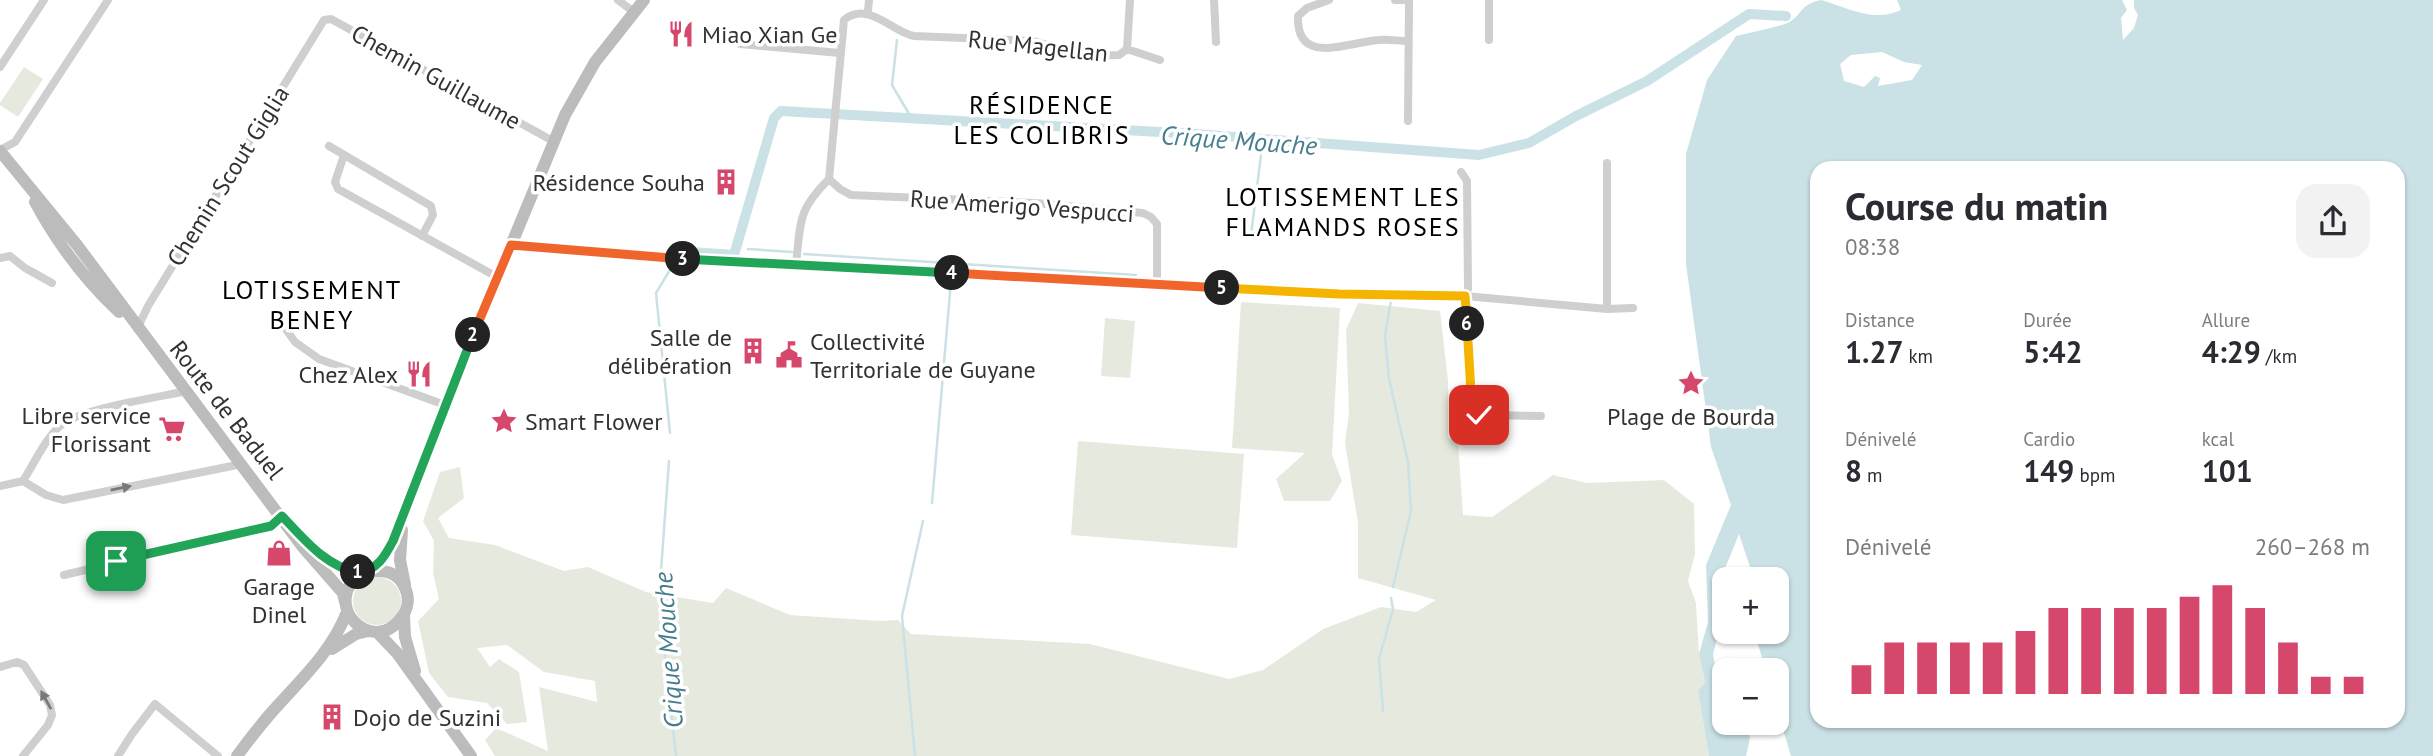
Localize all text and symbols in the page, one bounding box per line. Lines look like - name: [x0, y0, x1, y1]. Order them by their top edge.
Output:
- street label: Chemin Guillaume: [346, 18, 526, 136]
- restaurant icon: Miao Xian Ge: [666, 19, 696, 49]
- place label: Miao Xian Ge: [702, 19, 837, 50]
- street label: Rue Magellan: [966, 23, 1110, 69]
- street label: Chemin Scout Giglia: [160, 80, 296, 272]
- district label: RÉSIDENCE LES COLIBRIS: [953, 88, 1131, 151]
- water label: Crique Mouche: [1160, 118, 1318, 162]
- place label: Résidence Souha: [532, 167, 705, 198]
- building icon: Résidence Souha: [711, 167, 741, 197]
- district label: LOTISSEMENT LES FLAMANDS ROSES: [1225, 180, 1461, 243]
- text: Course du matin: [1845, 181, 2108, 230]
- street label: Rue Amerigo Vespucci: [909, 183, 1135, 229]
- button: share: [2296, 184, 2370, 258]
- text: 08:38: [1845, 232, 1900, 261]
- pin: 3: [666, 242, 700, 276]
- text: 3: [677, 246, 688, 270]
- pin: 4: [934, 256, 970, 290]
- text: 4: [946, 260, 957, 284]
- pin: 5: [1204, 270, 1240, 306]
- district label: LOTISSEMENT BENEY: [222, 273, 402, 336]
- text: 5: [1216, 275, 1227, 299]
- pin: 6: [1450, 306, 1484, 342]
- text: Distance: [1845, 308, 1915, 332]
- text: Durée: [2023, 308, 2072, 332]
- text: Allure: [2202, 308, 2250, 332]
- text: 6: [1461, 311, 1472, 335]
- pin: 2: [456, 318, 490, 352]
- text: 2: [467, 322, 478, 346]
- place label: Salle de délibération: [608, 322, 732, 381]
- place label: Collectivité Territoriale de Guyane: [810, 326, 1036, 385]
- text: 1.27: [1845, 332, 1903, 371]
- text: 5:42: [2023, 332, 2082, 371]
- text: 4:29: [2202, 332, 2261, 371]
- street label: Route de Baduel: [163, 334, 291, 486]
- building icon: Salle de délibération: [738, 336, 768, 366]
- public building icon: Collectivité Territoriale de Guyane: [774, 340, 804, 370]
- text: km: [1903, 344, 1933, 368]
- text: /km: [2261, 344, 2297, 368]
- place label: Chez Alex: [299, 359, 398, 390]
- restaurant icon: Chez Alex: [404, 359, 434, 389]
- place icon: Plage de Bourda: [1676, 368, 1706, 398]
- pin: [1449, 385, 1509, 445]
- icon: check: [1460, 396, 1498, 434]
- place label: Libre service Florissant: [22, 400, 151, 459]
- place label: Plage de Bourda: [1607, 401, 1775, 432]
- place icon: Smart Flower: [489, 406, 519, 436]
- place label: Smart Flower: [525, 406, 662, 437]
- supermarket icon: Libre service Florissant: [157, 414, 187, 444]
- text: Dénivelé: [1845, 427, 1916, 451]
- text: Cardio: [2023, 427, 2075, 451]
- text: kcal: [2202, 427, 2234, 451]
- text: 8: [1845, 451, 1862, 490]
- text: 149: [2023, 451, 2074, 490]
- text: 101: [2202, 451, 2253, 490]
- text: m: [1862, 463, 1883, 487]
- text: bpm: [2074, 463, 2115, 487]
- one-way arrow: [110, 482, 132, 493]
- pin: [86, 531, 146, 591]
- text: Dénivelé: [1845, 532, 1931, 561]
- text: 260–268 m: [2255, 532, 2370, 561]
- shop icon: Garage Dinel: [264, 538, 294, 568]
- icon: arrive: [97, 542, 135, 580]
- pin: 1: [340, 554, 376, 590]
- text: 1: [352, 559, 363, 583]
- map controls: [1712, 567, 1789, 735]
- button: +: [1712, 567, 1789, 644]
- place label: Garage Dinel: [243, 571, 315, 630]
- water label: Crique Mouche: [646, 571, 690, 729]
- button: −: [1712, 658, 1789, 735]
- one-way arrow: [40, 691, 52, 710]
- building icon: Dojo de Suzini: [317, 702, 347, 732]
- place label: Dojo de Suzini: [353, 702, 501, 733]

